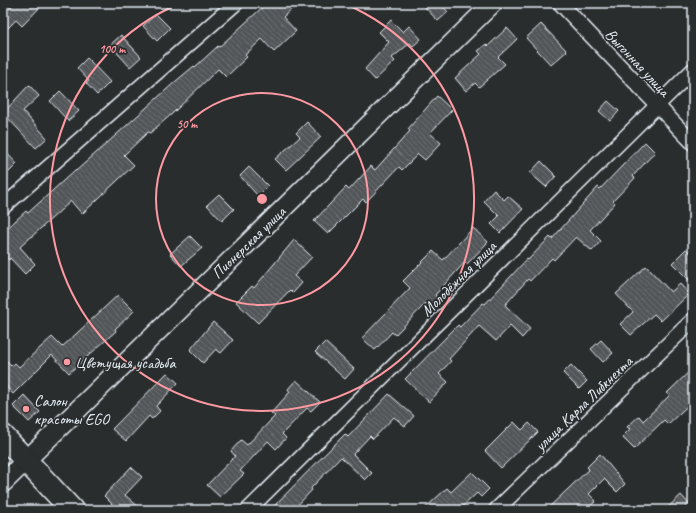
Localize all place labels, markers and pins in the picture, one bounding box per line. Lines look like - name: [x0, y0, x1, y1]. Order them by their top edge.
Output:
- centre of rings: [255, 192, 269, 206]
- place label: Цветущая усадьба: [75, 353, 176, 373]
- marker: Цветущая усадьба: [62, 357, 72, 367]
- place label: Салон красоты EGO: [34, 391, 111, 429]
- marker: Салон красоты EGO: [21, 404, 31, 414]

